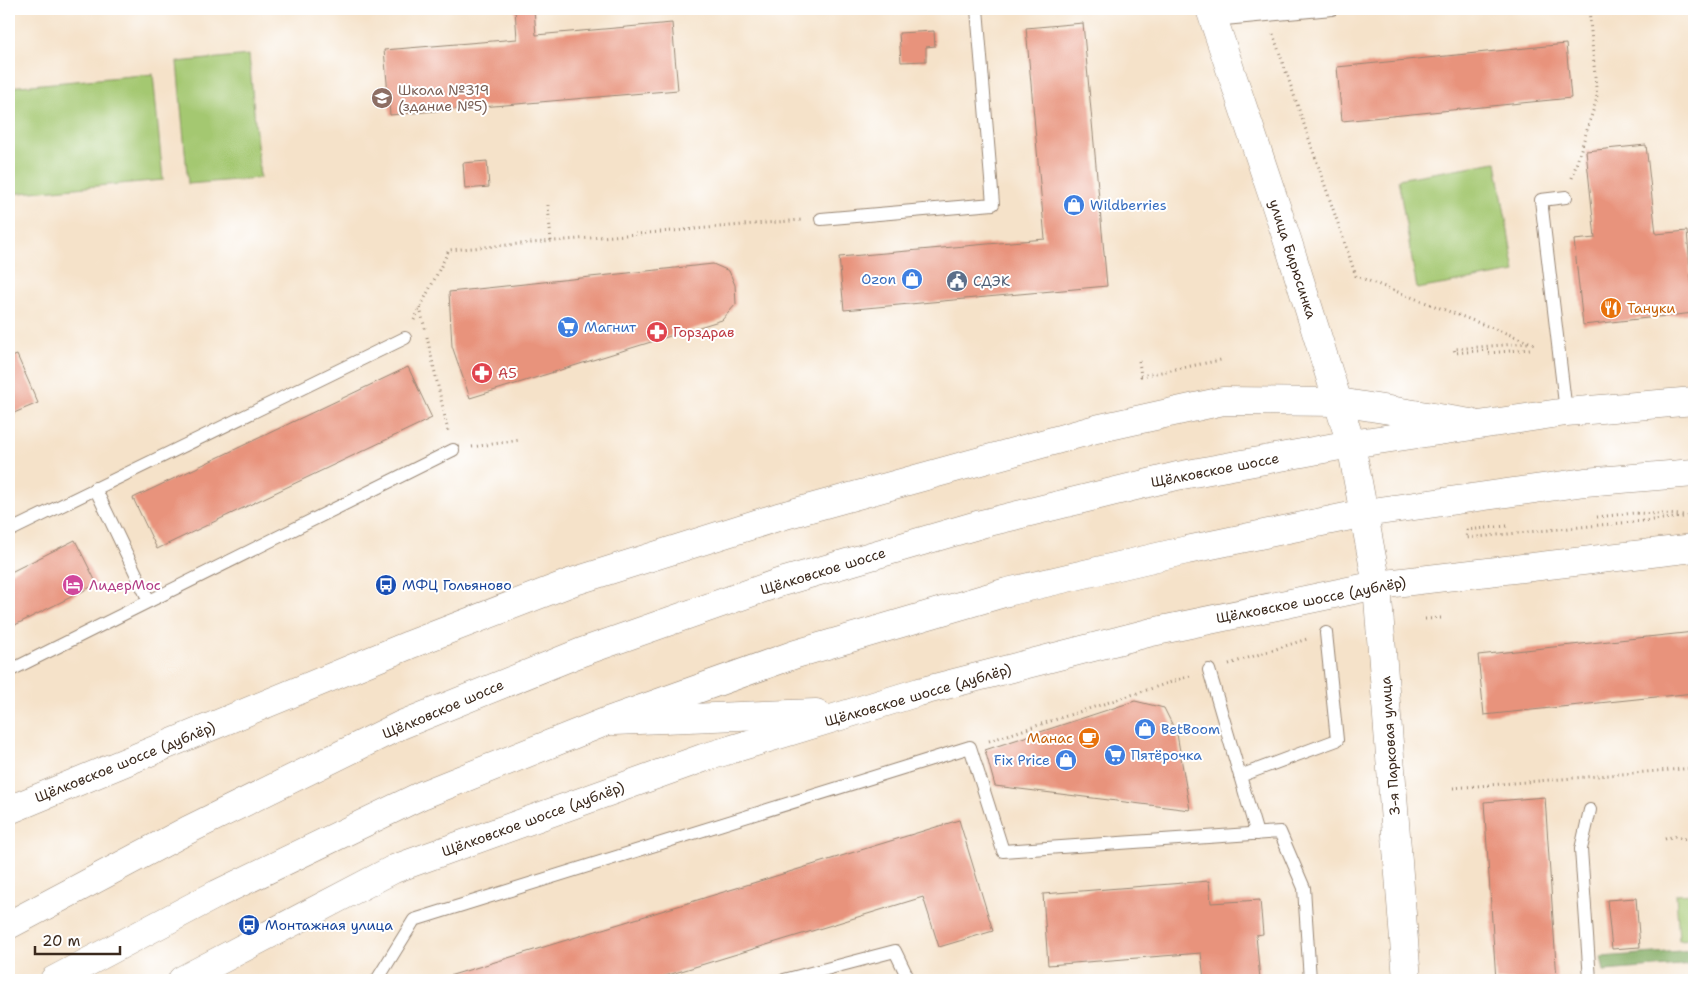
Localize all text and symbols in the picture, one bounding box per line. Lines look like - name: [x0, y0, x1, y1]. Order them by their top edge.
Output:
- place label: Школа №319 (здание №5): [398, 81, 489, 115]
- school or university icon: Школа №319 (здание №5): [370, 86, 394, 110]
- shop icon: Wildberries: [1062, 193, 1086, 217]
- place label: Wildberries: [1090, 196, 1167, 214]
- street label: улица Бирюсинка: [1265, 197, 1321, 321]
- shop icon: Ozon: [900, 267, 924, 291]
- public building icon: СДЭК: [945, 269, 969, 293]
- place label: Ozon: [861, 270, 896, 288]
- place label: СДЭК: [973, 272, 1010, 290]
- restaurant icon: Тануки: [1599, 296, 1623, 320]
- place label: Тануки: [1627, 299, 1675, 317]
- supermarket icon: Магнит: [556, 315, 580, 339]
- place label: Магнит: [584, 318, 637, 336]
- pharmacy icon: Горздрав: [645, 320, 669, 344]
- place label: Горздрав: [673, 323, 734, 341]
- pharmacy icon: А5: [470, 361, 494, 385]
- place label: А5: [498, 364, 517, 382]
- street label: Щёлковское шоссе: [1149, 449, 1281, 491]
- street label: Щёлковское шоссе: [758, 543, 888, 599]
- hotel icon: ЛидерМос: [61, 573, 85, 597]
- bus stop icon: МФЦ Гольяново: [374, 573, 398, 597]
- street label: Щёлковское шоссе (дублёр): [1215, 573, 1407, 627]
- place label: ЛидерМос: [89, 576, 161, 594]
- place label: МФЦ Гольяново: [402, 576, 512, 594]
- street label: Щёлковское шоссе (дублёр): [823, 660, 1013, 730]
- street label: Щёлковское шоссе: [380, 675, 506, 743]
- street label: 3-я Парковая улица: [1376, 675, 1404, 816]
- shop icon: BetBoom: [1133, 717, 1157, 741]
- street label: Щёлковское шоссе (дублёр): [32, 718, 218, 806]
- place label: BetBoom: [1161, 720, 1220, 738]
- cafe icon: Манас: [1077, 726, 1101, 750]
- place label: Манас: [1027, 729, 1073, 747]
- supermarket icon: Пятёрочка: [1103, 743, 1127, 767]
- place label: Пятёрочка: [1131, 746, 1202, 764]
- shop icon: Fix Price: [1054, 748, 1078, 772]
- place label: Fix Price: [994, 751, 1050, 769]
- street label: Щёлковское шоссе (дублёр): [439, 778, 627, 860]
- bus stop icon: Монтажная улица: [237, 913, 261, 937]
- place label: Монтажная улица: [265, 916, 393, 934]
- scale bar: [35, 924, 120, 956]
- text: 20 m: [42, 931, 81, 951]

